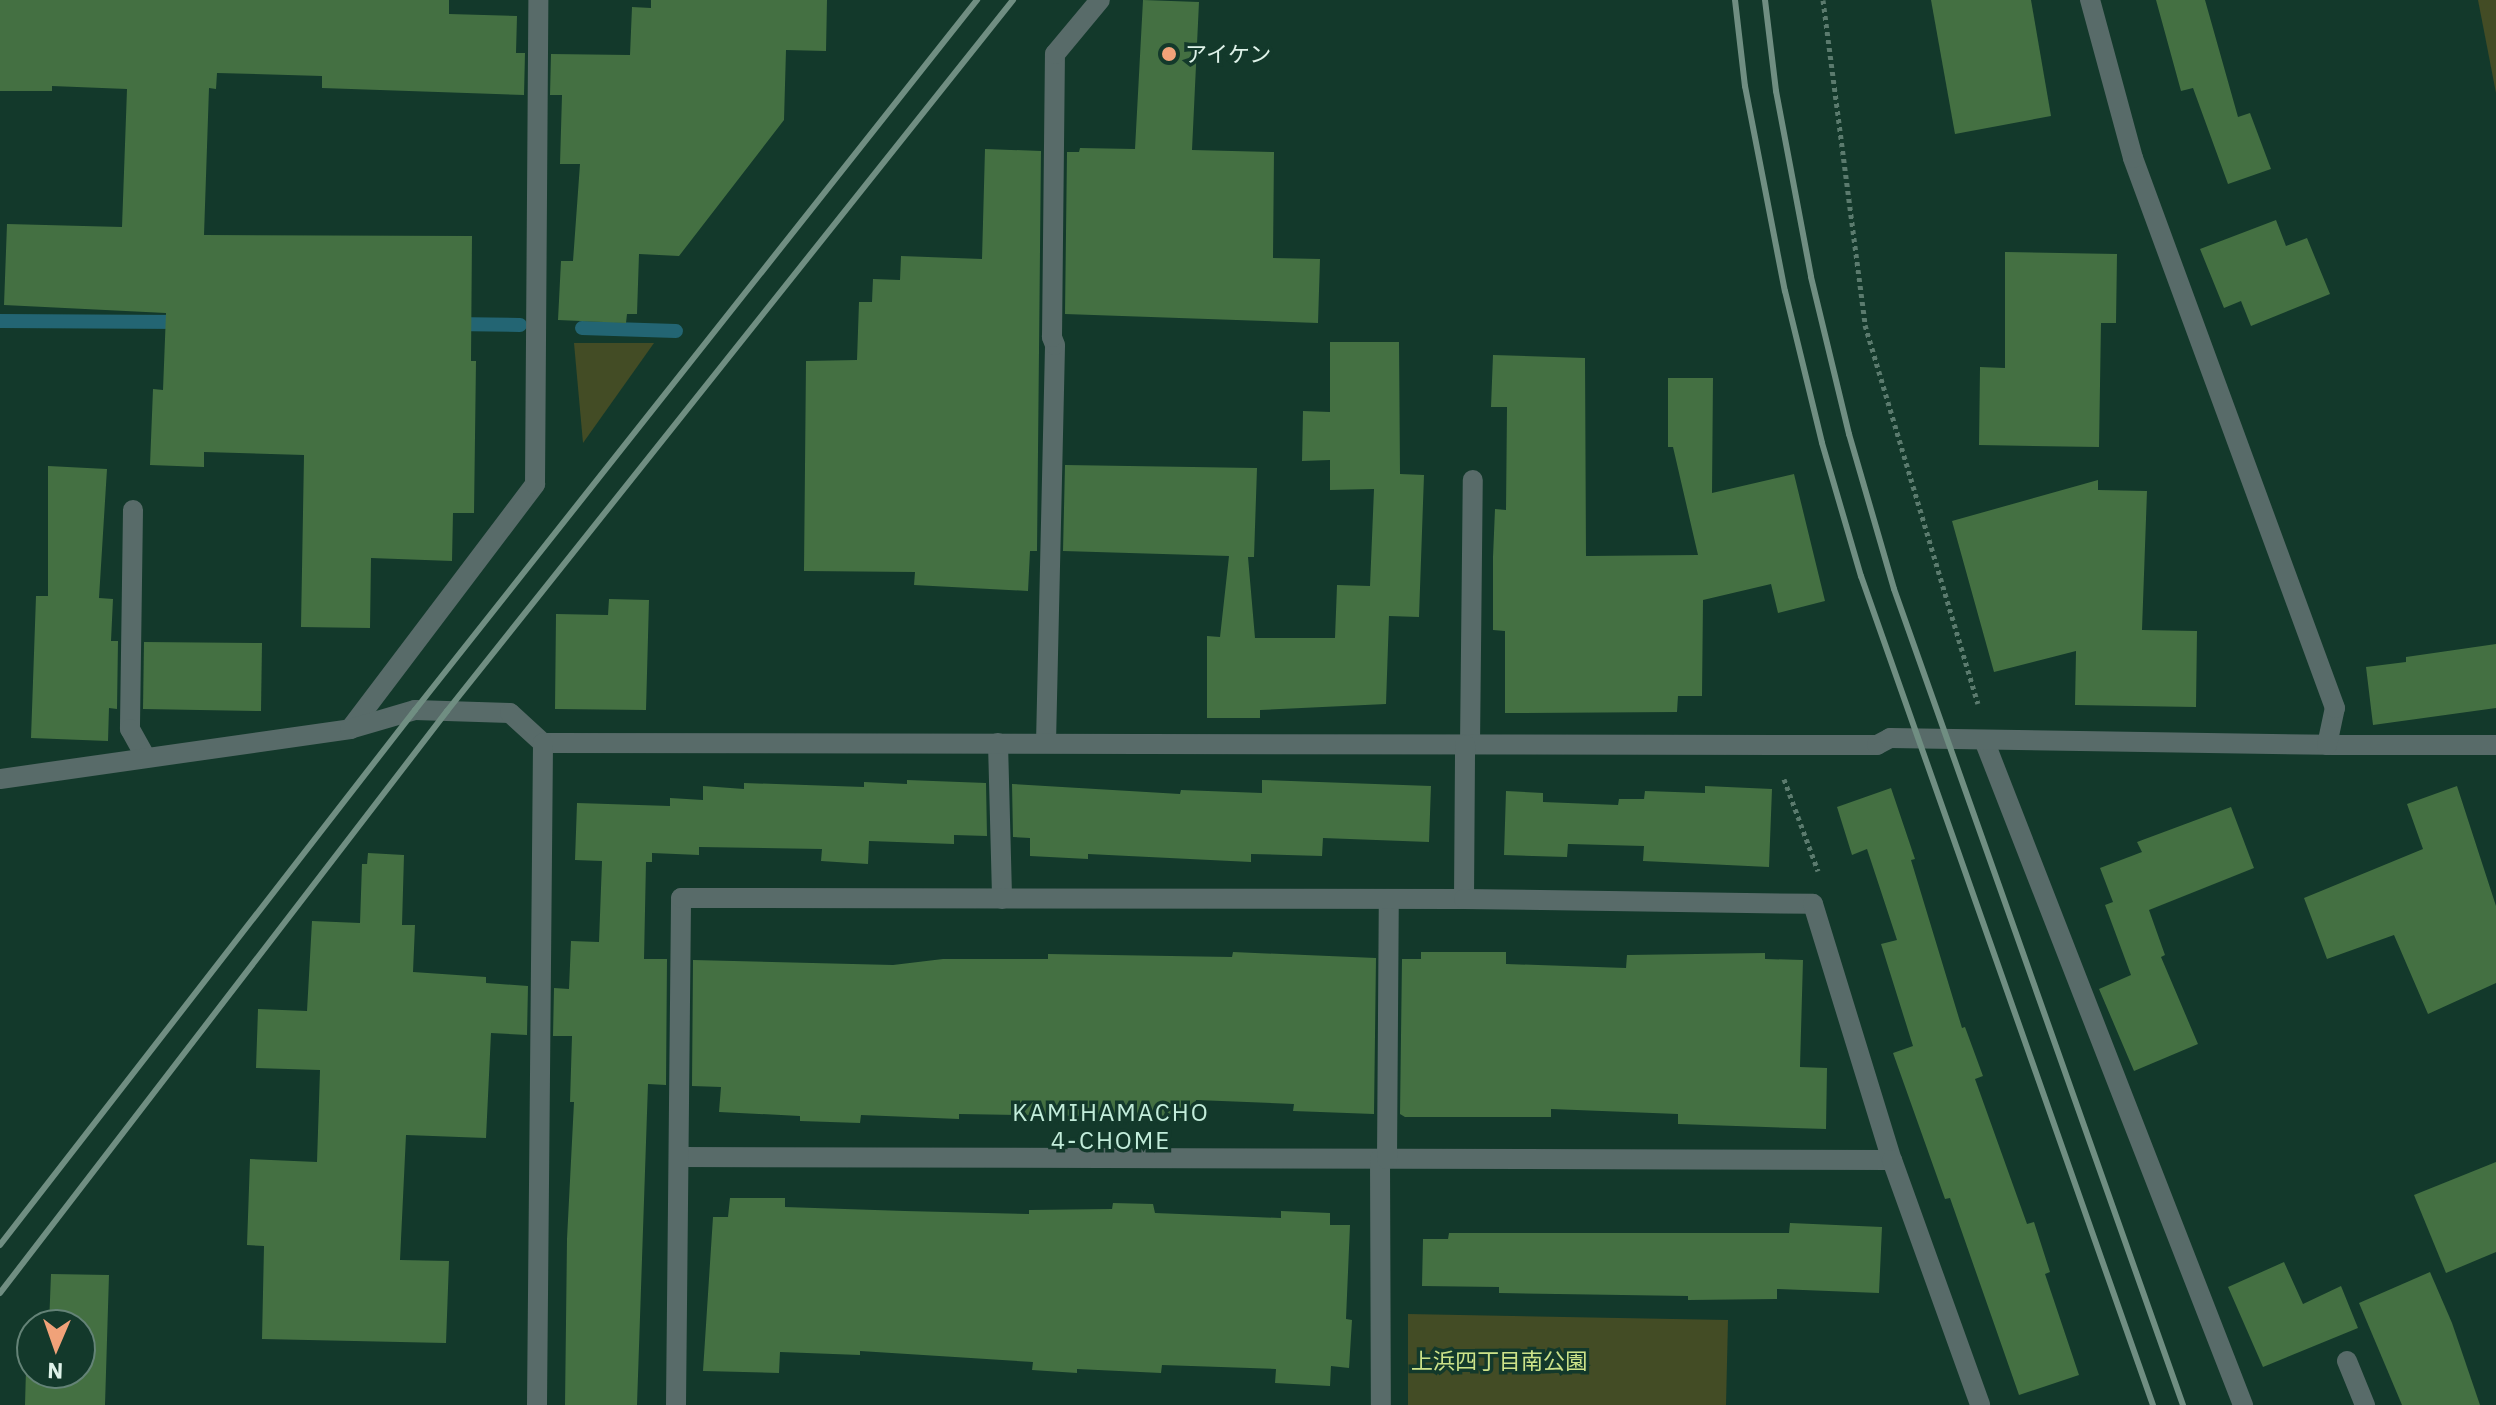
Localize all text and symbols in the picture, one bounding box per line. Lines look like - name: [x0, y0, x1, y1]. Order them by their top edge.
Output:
- place label: アイケン: [1185, 41, 1273, 67]
- marker: アイケン: [1160, 45, 1178, 63]
- district label: KAMIHAMACHO 4-CHOME: [1012, 1099, 1210, 1155]
- north arrow: [16, 1309, 96, 1389]
- park label: 上浜四丁目南公園: [1411, 1348, 1587, 1374]
- text: N: [47, 1357, 64, 1386]

